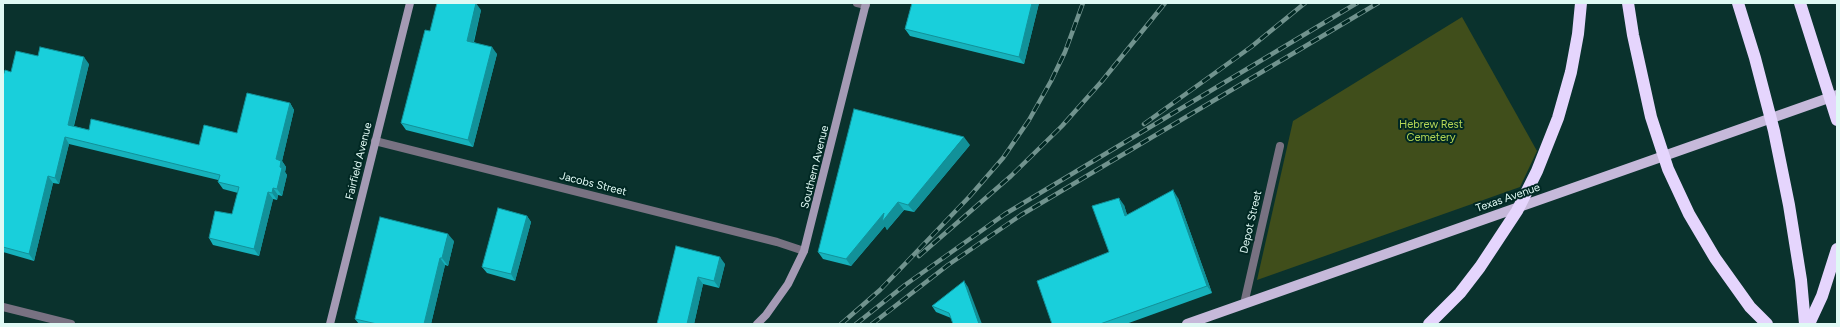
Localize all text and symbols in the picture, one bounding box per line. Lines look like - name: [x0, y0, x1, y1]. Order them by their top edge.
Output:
- park label: Hebrew Rest Cemetery: [1399, 118, 1463, 144]
- street label: Fairfield Avenue: [343, 121, 375, 201]
- street label: Southern Avenue: [798, 124, 832, 210]
- street label: Jacobs Street: [558, 169, 628, 199]
- street label: Texas Avenue: [1474, 181, 1542, 215]
- street label: Depot Street: [1237, 189, 1265, 255]

